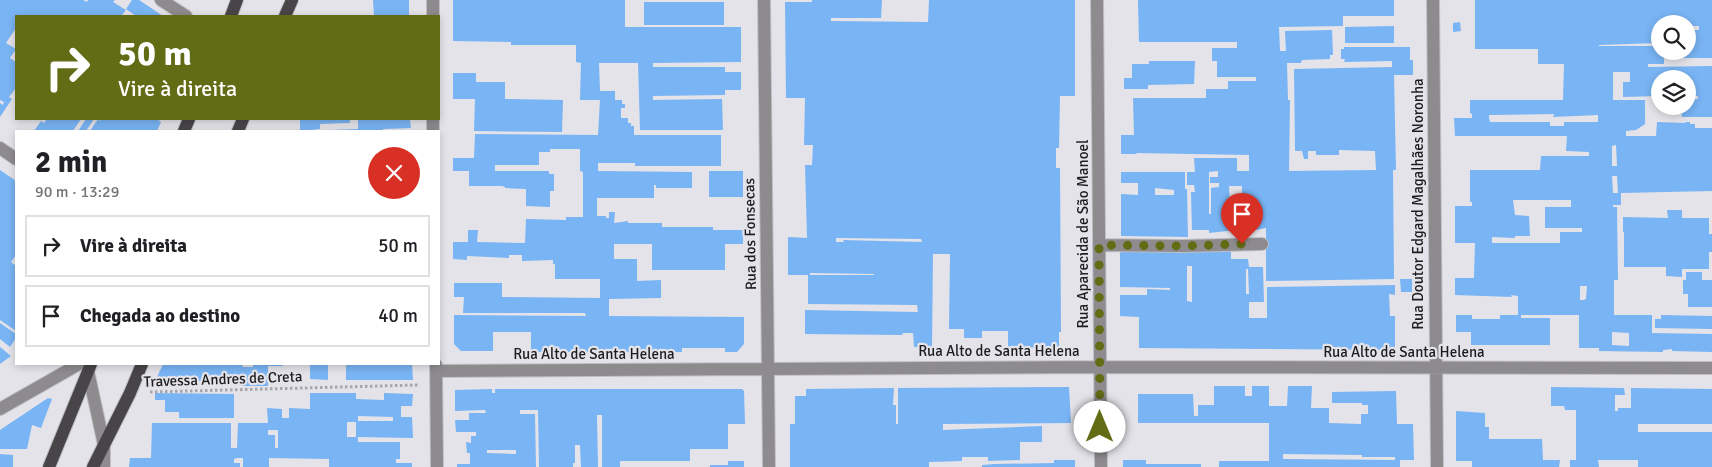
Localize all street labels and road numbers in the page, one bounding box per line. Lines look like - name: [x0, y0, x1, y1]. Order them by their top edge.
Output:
- street label: Rua Doutor Edgard Magalhães Noronha: [1409, 78, 1427, 330]
- street label: Rua Aparecida de São Manoel: [1074, 140, 1092, 328]
- street label: Rua dos Fonsecas: [740, 177, 760, 290]
- street label: Rua Alto de Santa Helena: [918, 342, 1080, 360]
- street label: Rua Alto de Santa Helena: [1323, 343, 1485, 361]
- street label: Rua Alto de Santa Helena: [513, 345, 675, 363]
- street label: Travessa Andres de Creta: [143, 367, 303, 391]

